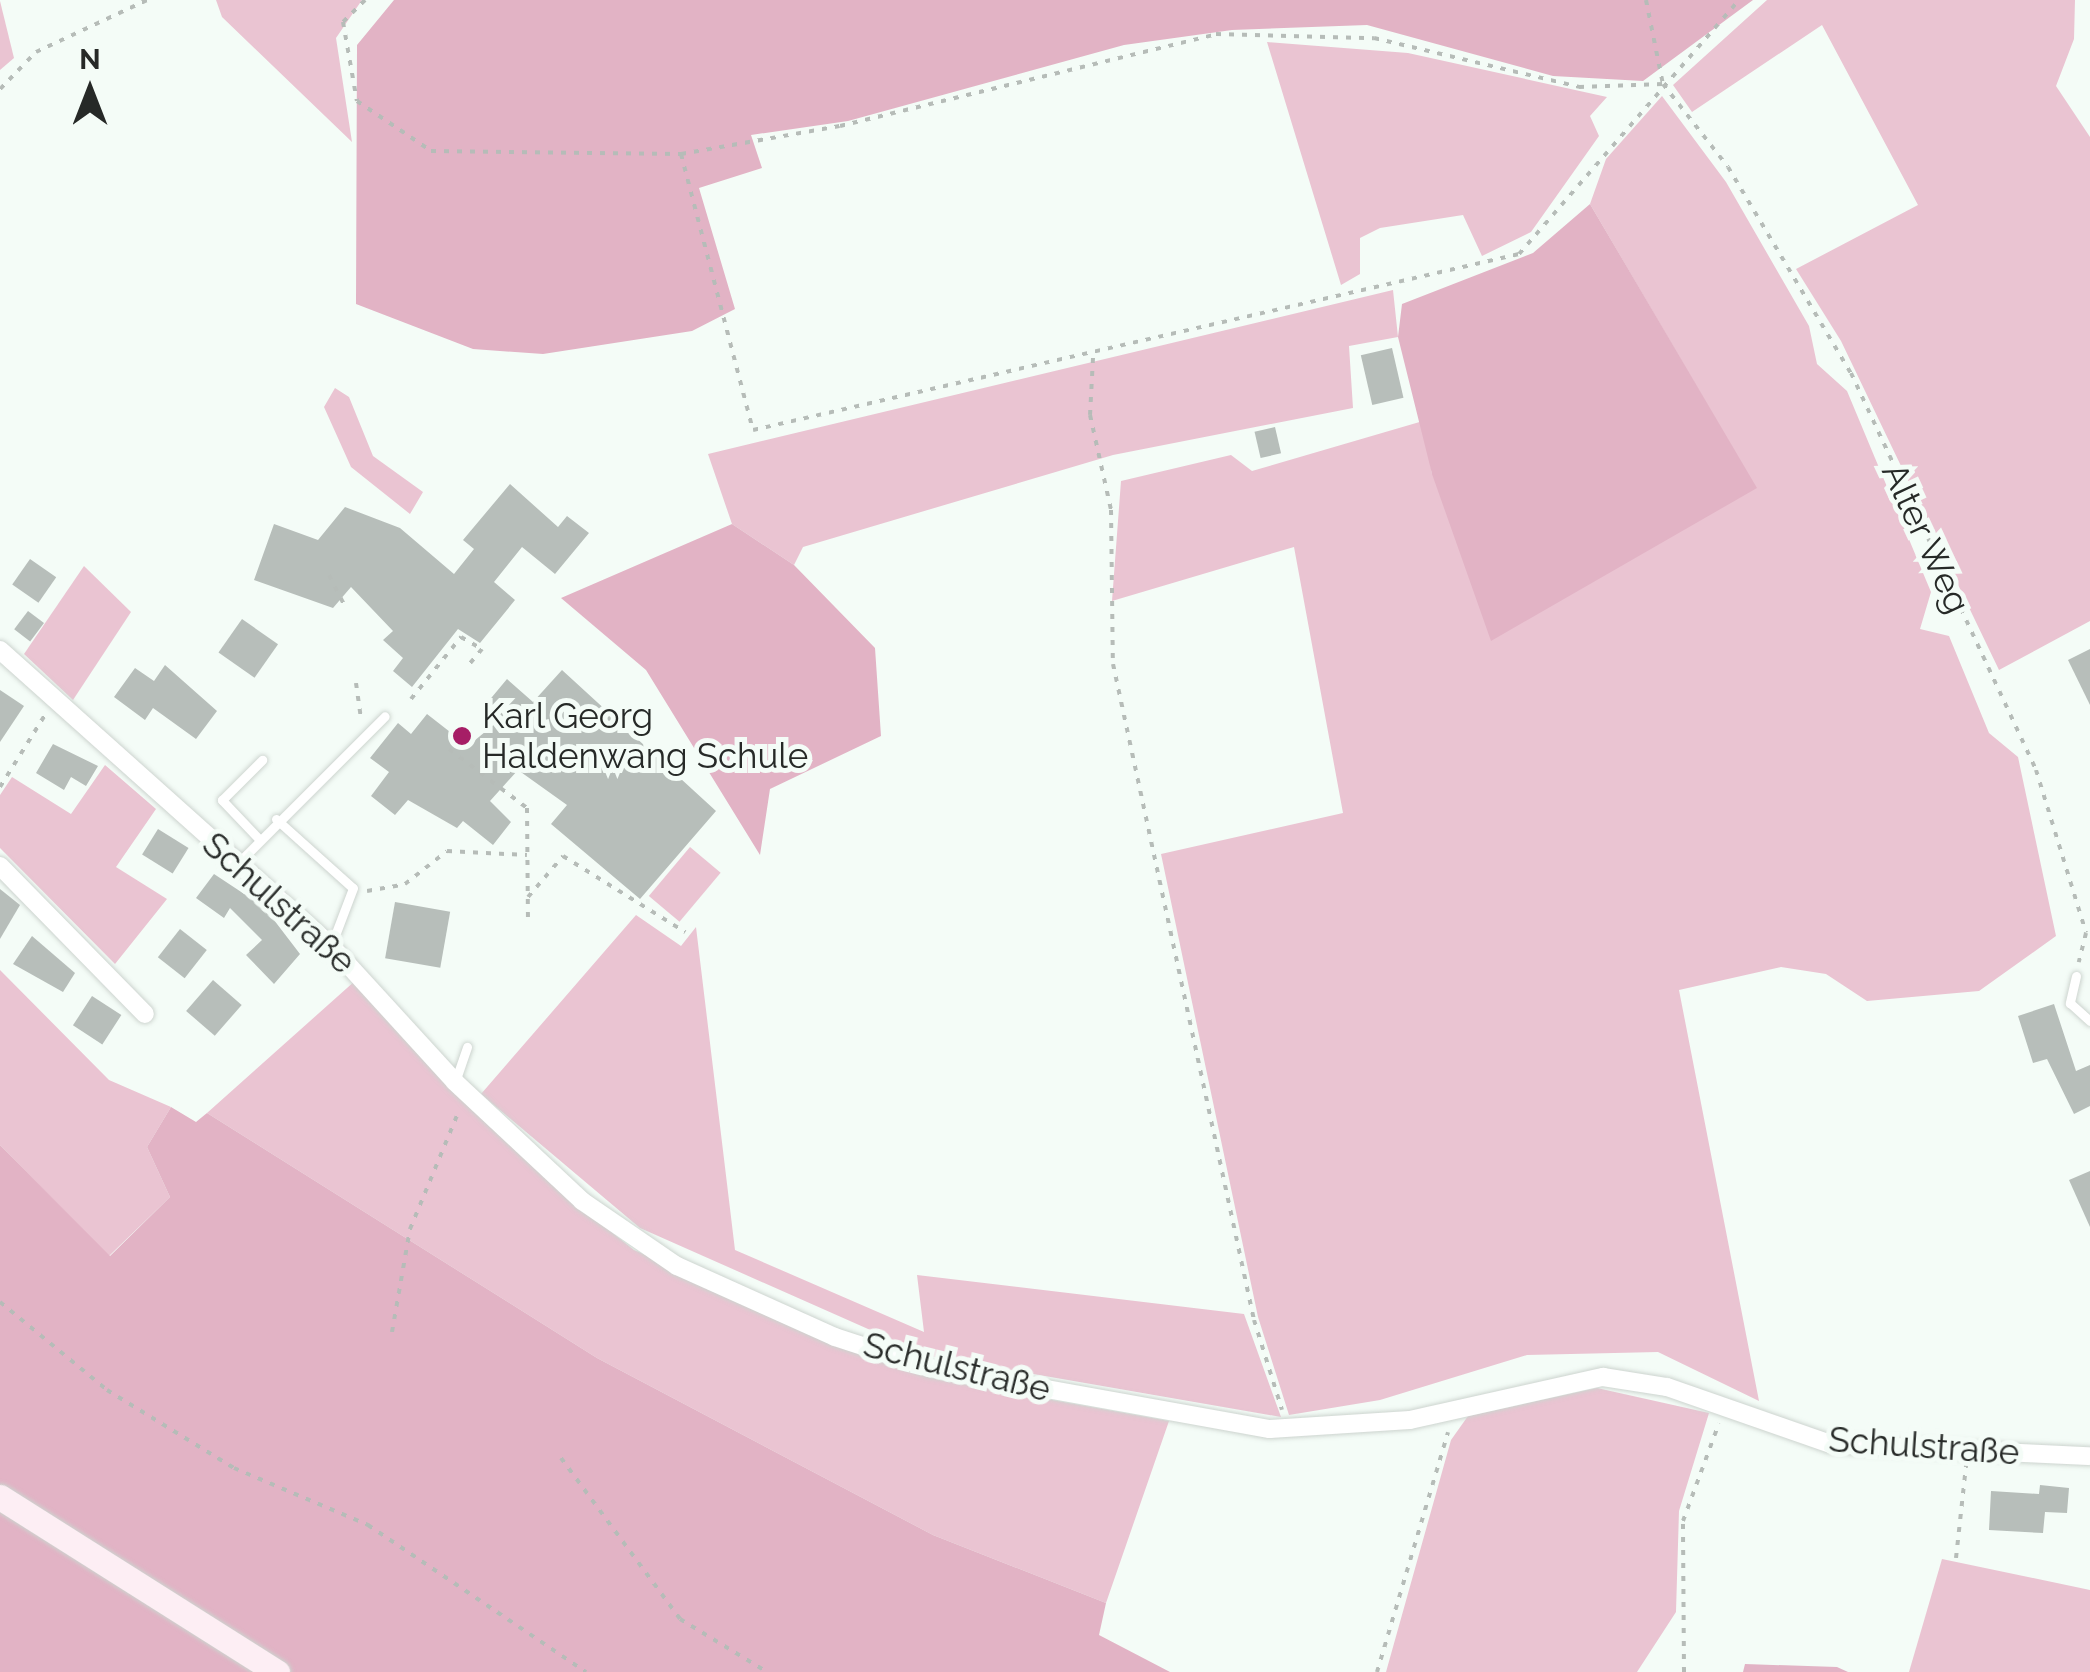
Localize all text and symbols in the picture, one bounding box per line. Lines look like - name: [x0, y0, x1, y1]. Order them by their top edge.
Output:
- north arrow: [40, 40, 140, 140]
- text: N: [79, 43, 101, 76]
- street label: Alter Weg: [1873, 455, 1979, 621]
- place label: Karl Georg Haldenwang Schule: [482, 695, 808, 777]
- marker: Karl Georg Haldenwang Schule: [451, 725, 473, 747]
- street label: Schulstraße: [194, 824, 364, 982]
- street label: Schulstraße: [859, 1324, 1055, 1410]
- street label: Schulstraße: [1827, 1418, 2021, 1474]

